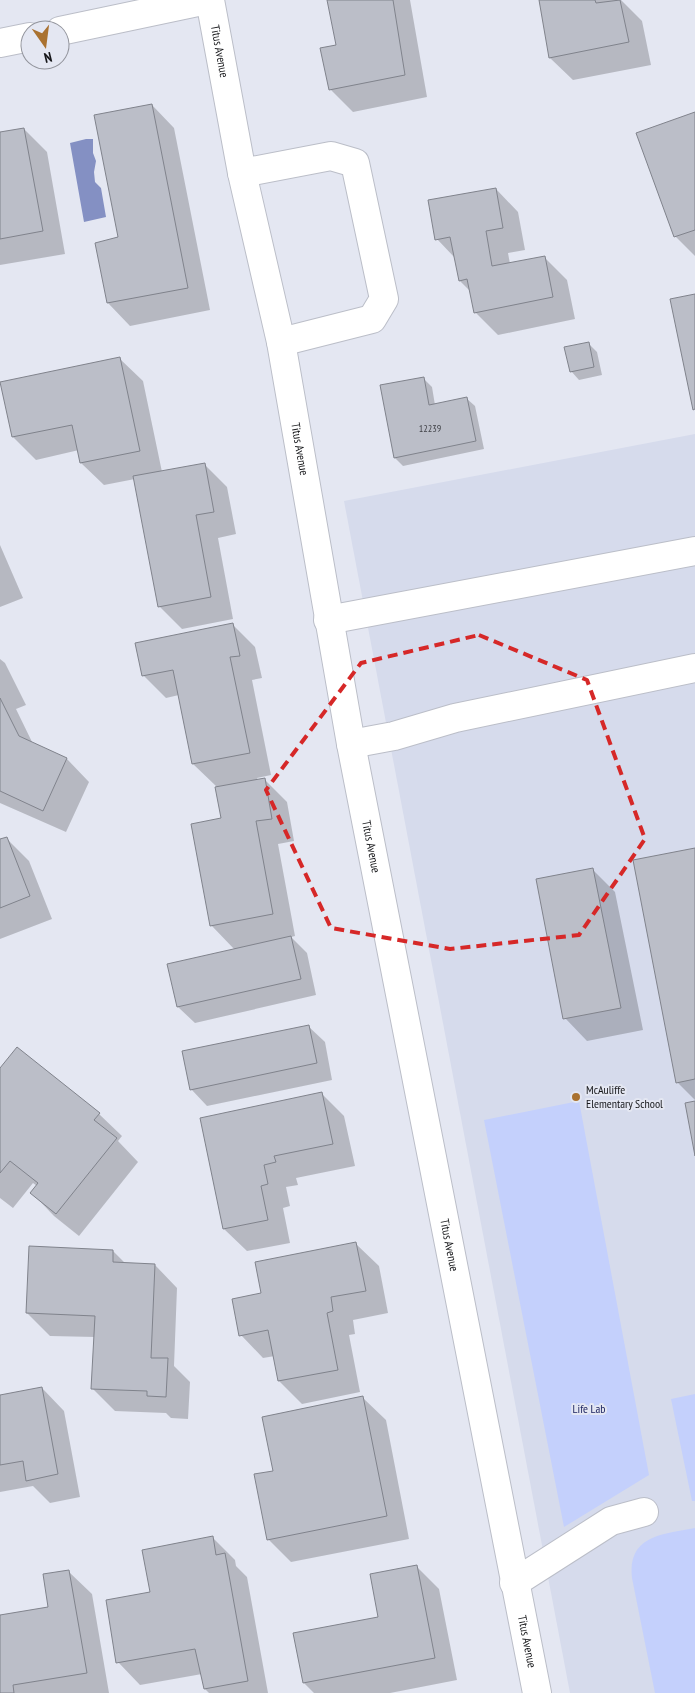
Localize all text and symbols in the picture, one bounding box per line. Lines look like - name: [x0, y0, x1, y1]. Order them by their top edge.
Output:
- north arrow: [20, 20, 70, 70]
- street label: Titus Avenue: [208, 24, 232, 79]
- text: N: [42, 48, 54, 67]
- street label: Titus Avenue: [288, 421, 312, 476]
- house number: 12239: [419, 422, 441, 435]
- street label: Titus Avenue: [359, 819, 384, 874]
- place label: McAuliffe Elementary School: [586, 1082, 663, 1111]
- marker: McAuliffe Elementary School: [570, 1091, 582, 1103]
- street label: Titus Avenue: [437, 1217, 462, 1273]
- park label: Life Lab: [573, 1401, 605, 1416]
- street label: Titus Avenue: [515, 1614, 540, 1669]

